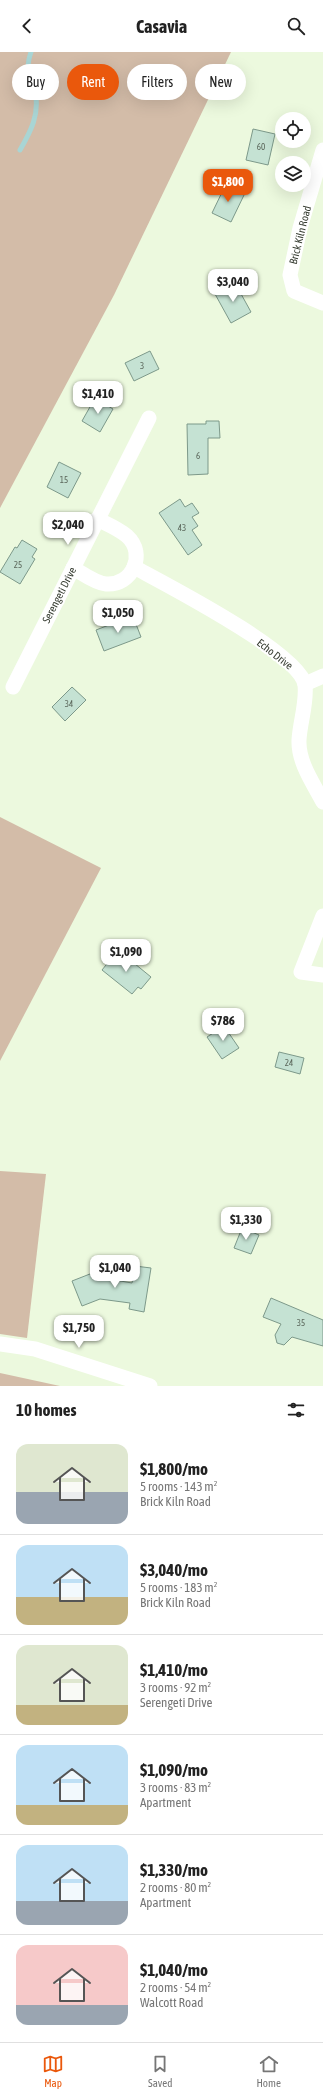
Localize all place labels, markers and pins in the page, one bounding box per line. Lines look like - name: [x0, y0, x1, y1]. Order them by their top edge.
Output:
- pin: $1,800: [195, 169, 261, 203]
- pin: $3,040: [200, 269, 266, 303]
- pin: $1,410: [65, 381, 131, 415]
- pin: $2,040: [35, 512, 101, 546]
- pin: $1,050: [85, 600, 151, 634]
- pin: $1,090: [93, 939, 159, 973]
- pin: $786: [199, 1008, 247, 1042]
- pin: $1,330: [213, 1207, 279, 1241]
- pin: $1,040: [82, 1255, 148, 1289]
- pin: $1,750: [46, 1315, 112, 1349]

